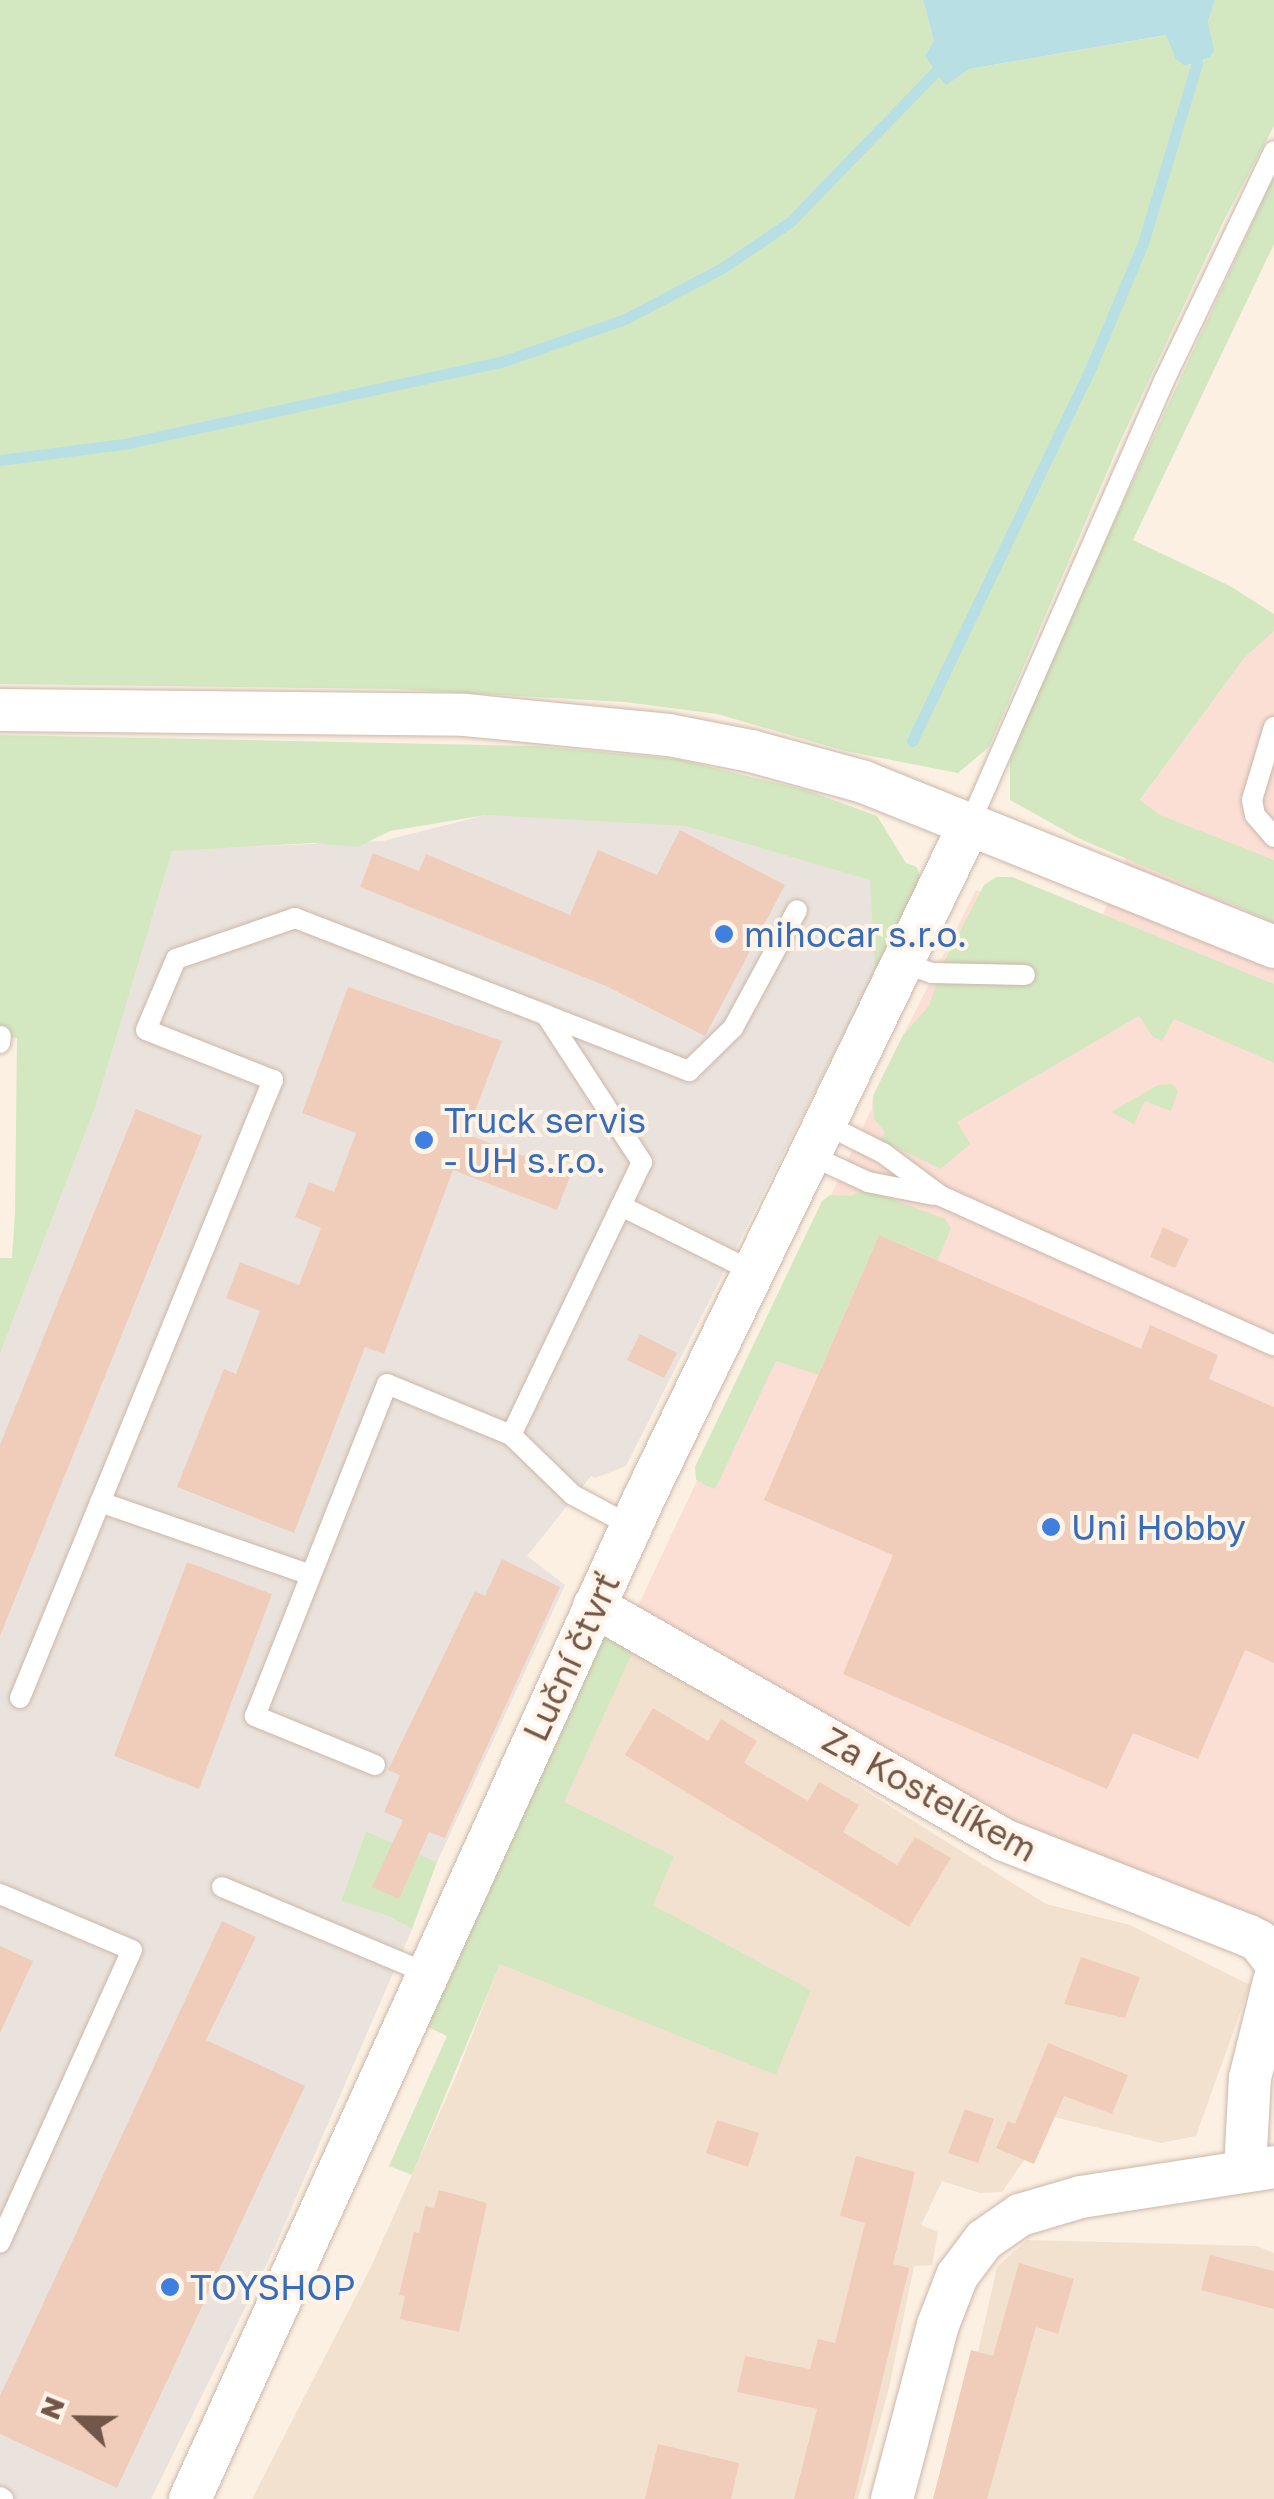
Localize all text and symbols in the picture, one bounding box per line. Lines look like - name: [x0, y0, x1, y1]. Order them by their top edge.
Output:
- place label: mihocar s.r.o.: [744, 913, 967, 955]
- marker: mihocar s.r.o.: [713, 923, 735, 945]
- place label: Truck servis - UH s.r.o.: [444, 1099, 646, 1181]
- marker: Truck servis - UH s.r.o.: [413, 1129, 435, 1151]
- place label: Uni Hobby: [1071, 1506, 1246, 1548]
- marker: Uni Hobby: [1040, 1516, 1062, 1538]
- street label: Luční čtvrť: [514, 1566, 628, 1748]
- street label: Za Kostelíkem: [816, 1718, 1044, 1870]
- place label: TOYSHOP: [190, 2266, 355, 2308]
- marker: TOYSHOP: [159, 2276, 181, 2298]
- north arrow: [30, 2369, 130, 2469]
- text: N: [32, 2392, 71, 2424]

